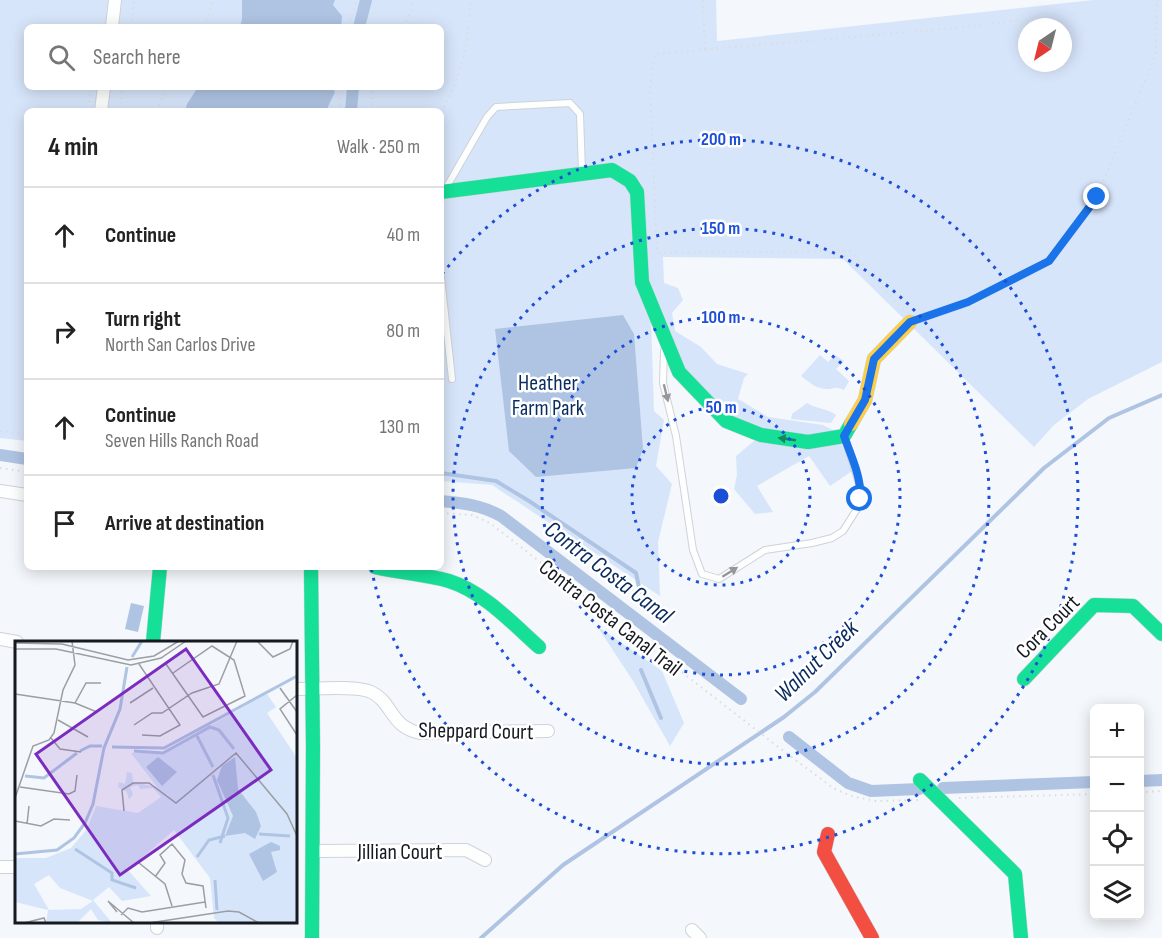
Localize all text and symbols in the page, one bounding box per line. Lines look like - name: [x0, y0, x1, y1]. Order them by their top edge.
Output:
- north arrow: [1018, 18, 1072, 72]
- search box: [24, 24, 444, 90]
- icon: search: [45, 41, 78, 74]
- text: Search here: [93, 44, 180, 71]
- text: 200 m: [701, 129, 741, 150]
- text: 4 min: [48, 132, 98, 163]
- text: Walk · 250 m: [337, 135, 420, 159]
- route end: [1083, 183, 1109, 209]
- text: 150 m: [702, 218, 740, 239]
- icon: ahead: [48, 219, 81, 252]
- text: Continue: [105, 222, 176, 249]
- text: 40 m: [387, 223, 420, 247]
- text: Turn right: [105, 306, 181, 333]
- text: 100 m: [702, 307, 741, 328]
- icon: right: [48, 315, 81, 348]
- text: 80 m: [386, 319, 420, 343]
- text: North San Carlos Drive: [105, 333, 255, 357]
- park label: Heather Farm Park: [512, 370, 585, 422]
- one-way arrow: [661, 384, 671, 402]
- text: 50 m: [705, 397, 737, 418]
- text: Continue: [105, 402, 176, 429]
- icon: ahead: [48, 411, 81, 444]
- text: 130 m: [380, 415, 420, 439]
- text: Seven Hills Ranch Road: [105, 429, 259, 453]
- one-way arrow: [777, 434, 796, 443]
- route start: [846, 485, 872, 511]
- centre of rings: [711, 486, 731, 506]
- icon: arrive: [48, 507, 81, 540]
- text: Arrive at destination: [105, 510, 264, 537]
- water label: Contra Costa Canal: [539, 515, 679, 630]
- street label: Contra Costa Canal Trail: [533, 554, 687, 682]
- one-way arrow: [722, 566, 739, 577]
- street label: Cora Court: [1010, 589, 1086, 665]
- water label: Walnut Creek: [768, 614, 865, 708]
- inset map: [15, 641, 297, 923]
- map controls: [1090, 704, 1144, 920]
- button: +: [1090, 704, 1144, 758]
- street label: Sheppard Court: [418, 717, 534, 746]
- button: −: [1090, 758, 1144, 812]
- button: locate: [1090, 812, 1144, 866]
- street label: Jillian Court: [357, 839, 443, 866]
- button: layers: [1090, 866, 1144, 920]

